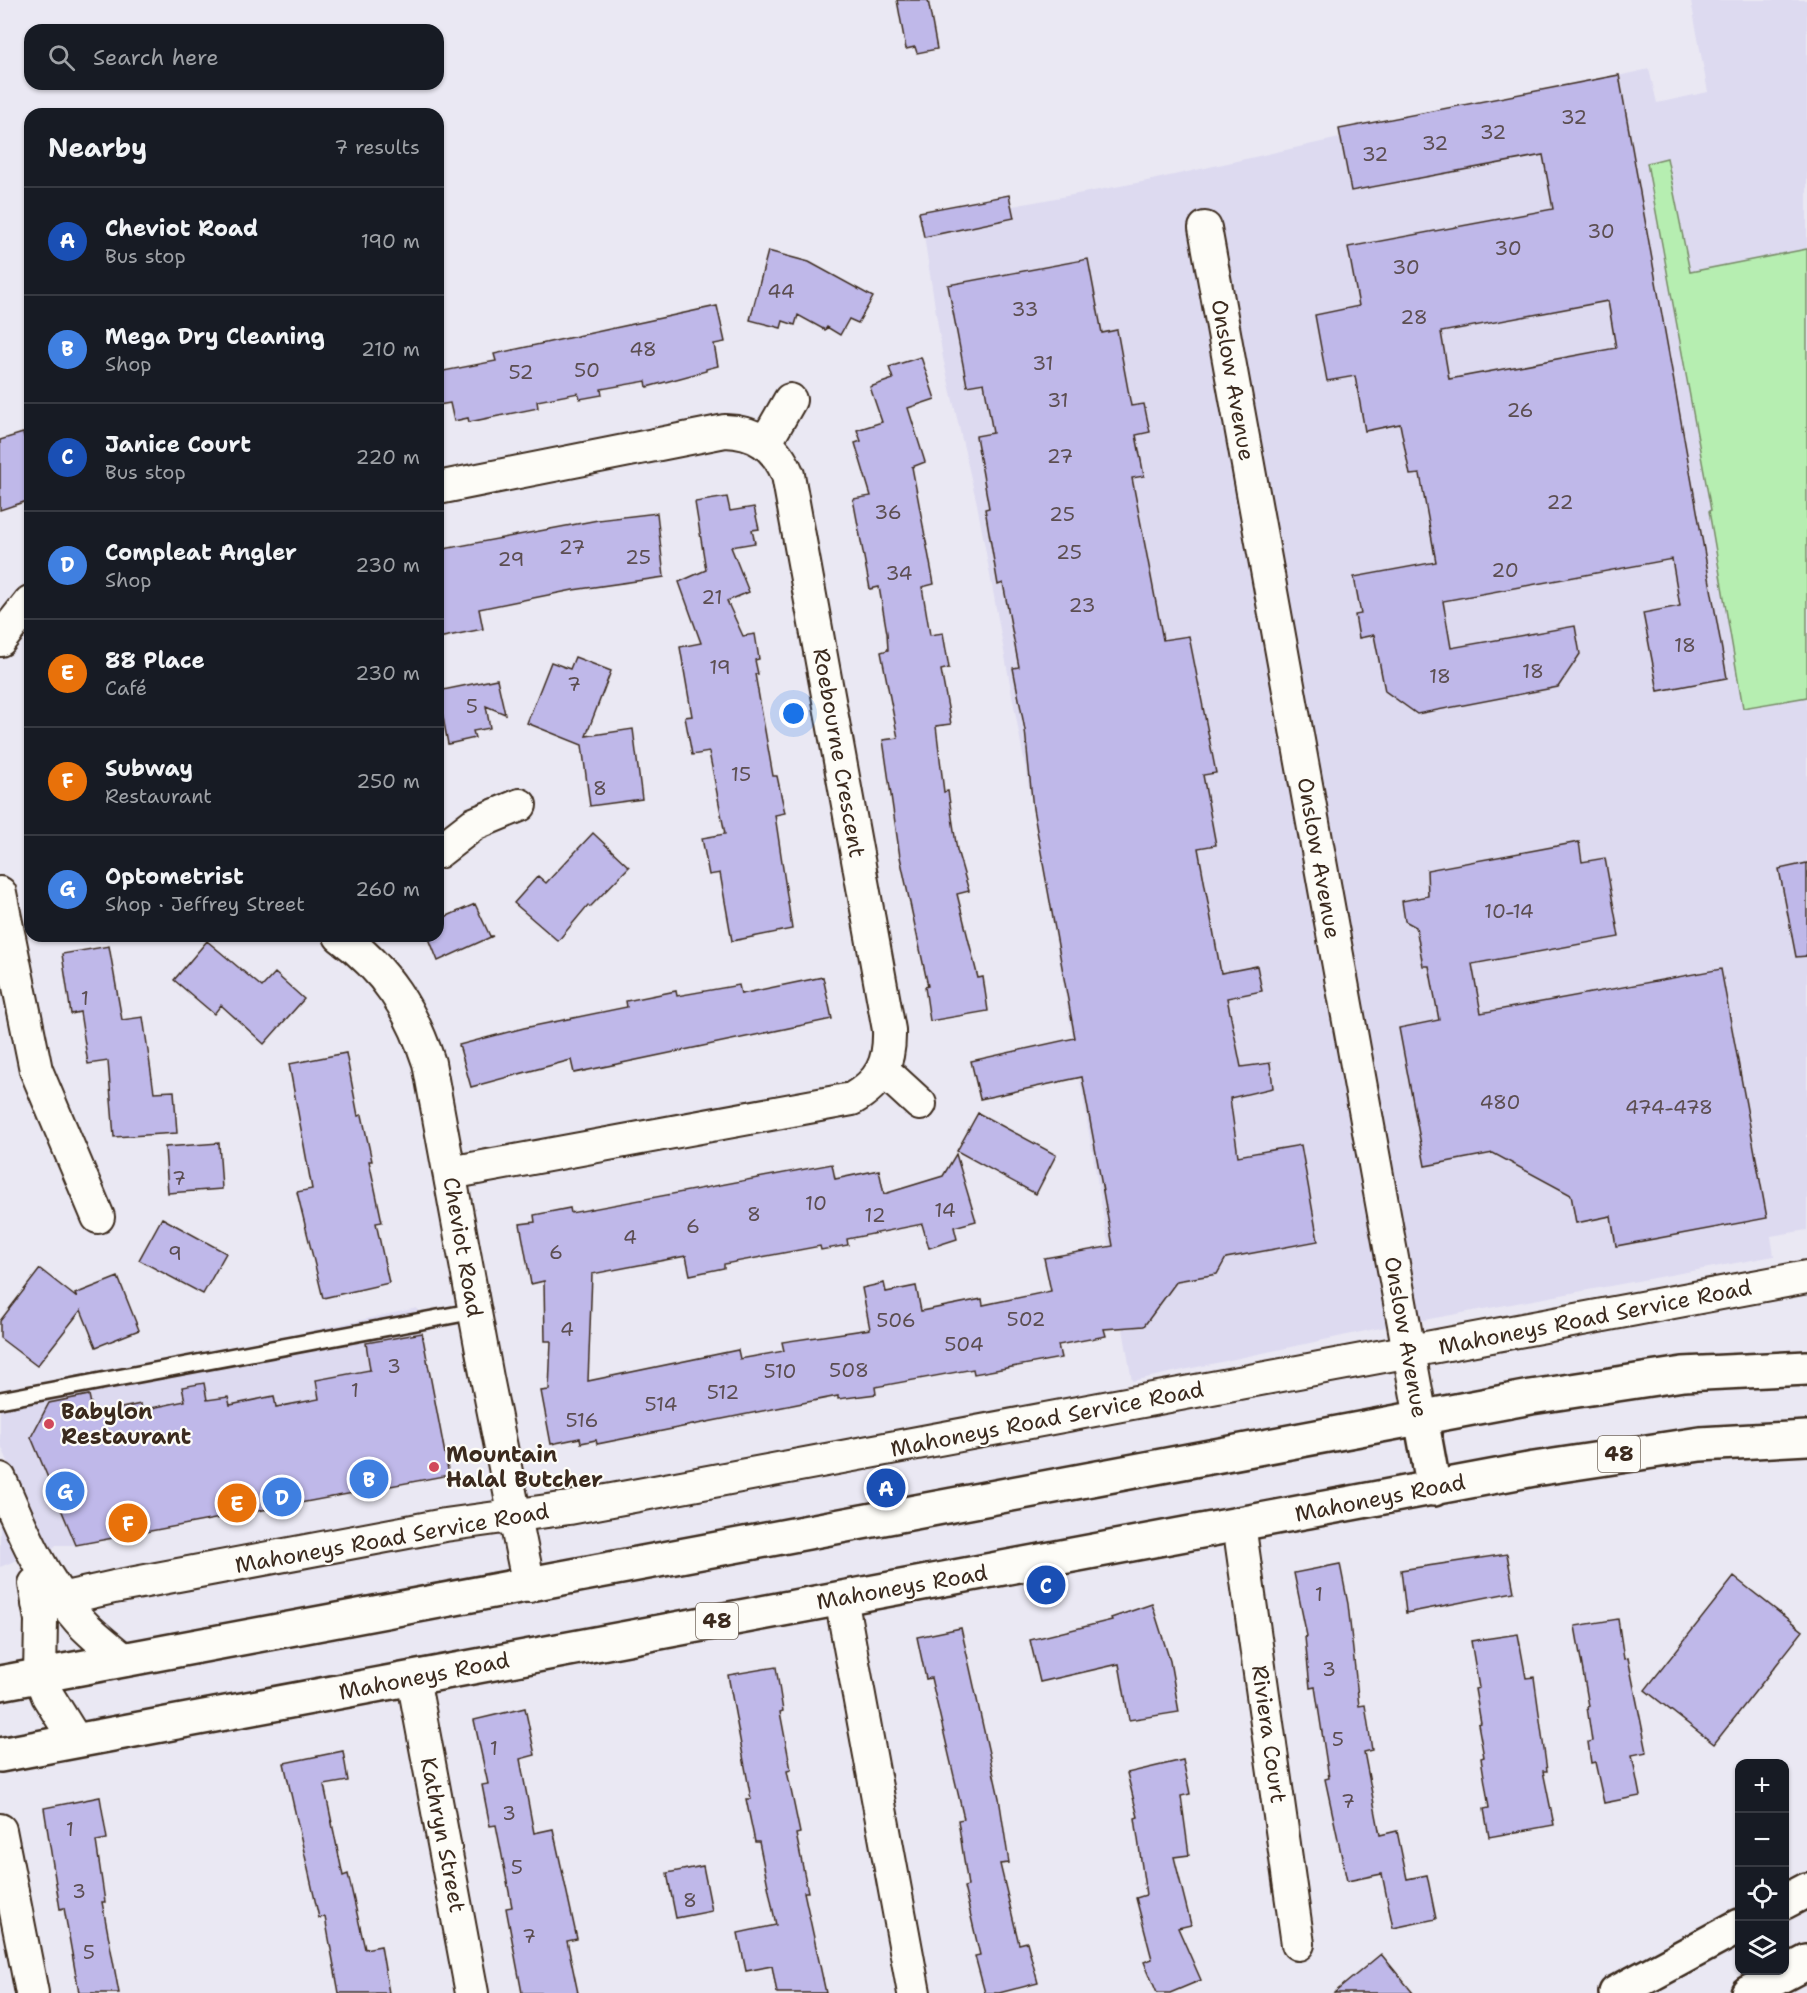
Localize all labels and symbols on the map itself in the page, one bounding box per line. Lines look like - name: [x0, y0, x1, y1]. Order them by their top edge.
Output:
- house number: 32: [1561, 104, 1587, 130]
- house number: 32: [1480, 119, 1506, 145]
- house number: 32: [1422, 130, 1448, 156]
- house number: 32: [1362, 141, 1388, 167]
- house number: 30: [1587, 218, 1615, 244]
- house number: 30: [1494, 235, 1522, 261]
- house number: 30: [1392, 254, 1420, 280]
- house number: 44: [767, 278, 795, 304]
- house number: 33: [1012, 296, 1038, 322]
- street label: Onslow Avenue: [1205, 297, 1261, 463]
- house number: 28: [1400, 304, 1428, 330]
- house number: 48: [629, 336, 657, 362]
- house number: 31: [1032, 350, 1054, 376]
- house number: 50: [574, 357, 600, 383]
- house number: 52: [508, 359, 534, 385]
- house number: 31: [1047, 387, 1069, 413]
- house number: 26: [1506, 397, 1534, 423]
- house number: 27: [1047, 443, 1073, 469]
- house number: 22: [1547, 489, 1574, 515]
- house number: 36: [874, 499, 902, 525]
- house number: 25: [1049, 501, 1075, 527]
- house number: 27: [559, 534, 585, 560]
- house number: 25: [1056, 539, 1082, 565]
- house number: 25: [625, 544, 651, 570]
- house number: 29: [498, 546, 524, 572]
- house number: 20: [1491, 557, 1519, 583]
- house number: 34: [885, 560, 913, 586]
- house number: 21: [701, 584, 723, 610]
- house number: 23: [1069, 592, 1095, 618]
- house number: 18: [1674, 632, 1696, 658]
- street label: Roebourne Crescent: [806, 646, 872, 860]
- house number: 19: [709, 654, 731, 680]
- house number: 18: [1522, 658, 1544, 684]
- house number: 18: [1429, 663, 1451, 689]
- house number: 7: [567, 671, 581, 697]
- house number: 5: [466, 693, 478, 719]
- your location: [779, 699, 808, 728]
- house number: 15: [731, 761, 751, 787]
- house number: 8: [593, 775, 607, 801]
- street label: Onslow Avenue: [1291, 775, 1347, 941]
- house number: 10-14: [1484, 898, 1534, 924]
- house number: 1: [81, 985, 89, 1011]
- house number: 480: [1479, 1089, 1521, 1115]
- house number: 474-478: [1625, 1094, 1713, 1120]
- house number: 7: [172, 1165, 186, 1191]
- street label: Cheviot Road: [436, 1175, 490, 1319]
- house number: 10: [805, 1190, 827, 1216]
- house number: 14: [934, 1197, 956, 1223]
- house number: 8: [747, 1201, 761, 1227]
- house number: 12: [864, 1202, 886, 1228]
- house number: 6: [686, 1213, 700, 1239]
- house number: 4: [623, 1224, 637, 1250]
- house number: 6: [549, 1239, 563, 1265]
- house number: 9: [168, 1240, 182, 1266]
- street label: Onslow Avenue: [1378, 1254, 1434, 1420]
- street label: Mahoneys Road Service Road: [1436, 1272, 1754, 1362]
- house number: 502: [1007, 1306, 1045, 1332]
- house number: 506: [876, 1307, 916, 1333]
- house number: 4: [560, 1316, 574, 1342]
- house number: 504: [944, 1331, 984, 1357]
- house number: 3: [387, 1353, 401, 1379]
- house number: 508: [829, 1357, 869, 1383]
- house number: 510: [763, 1358, 797, 1384]
- street label: Mahoneys Road Service Road: [888, 1374, 1206, 1464]
- house number: 1: [351, 1377, 359, 1403]
- house number: 512: [707, 1379, 739, 1405]
- house number: 514: [645, 1391, 677, 1417]
- place label: Babylon Restaurant: [61, 1397, 192, 1451]
- house number: 516: [565, 1407, 599, 1433]
- marker: Babylon Restaurant: [42, 1417, 56, 1431]
- road number: 48: [1598, 1436, 1640, 1472]
- place label: Mountain Halal Butcher: [446, 1440, 603, 1494]
- pin: B: [350, 1456, 388, 1502]
- marker: Mountain Halal Butcher: [427, 1460, 441, 1474]
- pin: A: [866, 1466, 906, 1510]
- street label: Mahoneys Road: [1292, 1467, 1468, 1529]
- pin: G: [46, 1468, 84, 1514]
- pin: D: [262, 1474, 302, 1520]
- pin: E: [218, 1480, 256, 1526]
- street label: Mahoneys Road Service Road: [233, 1496, 551, 1580]
- pin: F: [108, 1500, 148, 1546]
- street label: Mahoneys Road: [814, 1558, 990, 1616]
- pin: C: [1026, 1562, 1066, 1608]
- house number: 1: [1315, 1581, 1323, 1607]
- road number: 48: [696, 1603, 738, 1639]
- street label: Mahoneys Road: [336, 1645, 512, 1707]
- house number: 3: [1322, 1656, 1336, 1682]
- street label: Riviera Court: [1245, 1663, 1293, 1805]
- house number: 5: [1332, 1726, 1344, 1752]
- house number: 1: [490, 1735, 498, 1761]
- street label: Kathryn Street: [414, 1755, 472, 1915]
- house number: 7: [1341, 1788, 1355, 1814]
- house number: 3: [502, 1800, 516, 1826]
- house number: 1: [66, 1816, 74, 1842]
- house number: 5: [511, 1854, 523, 1880]
- house number: 3: [72, 1878, 86, 1904]
- house number: 8: [683, 1887, 697, 1913]
- house number: 7: [522, 1923, 536, 1949]
- house number: 5: [83, 1939, 95, 1965]

